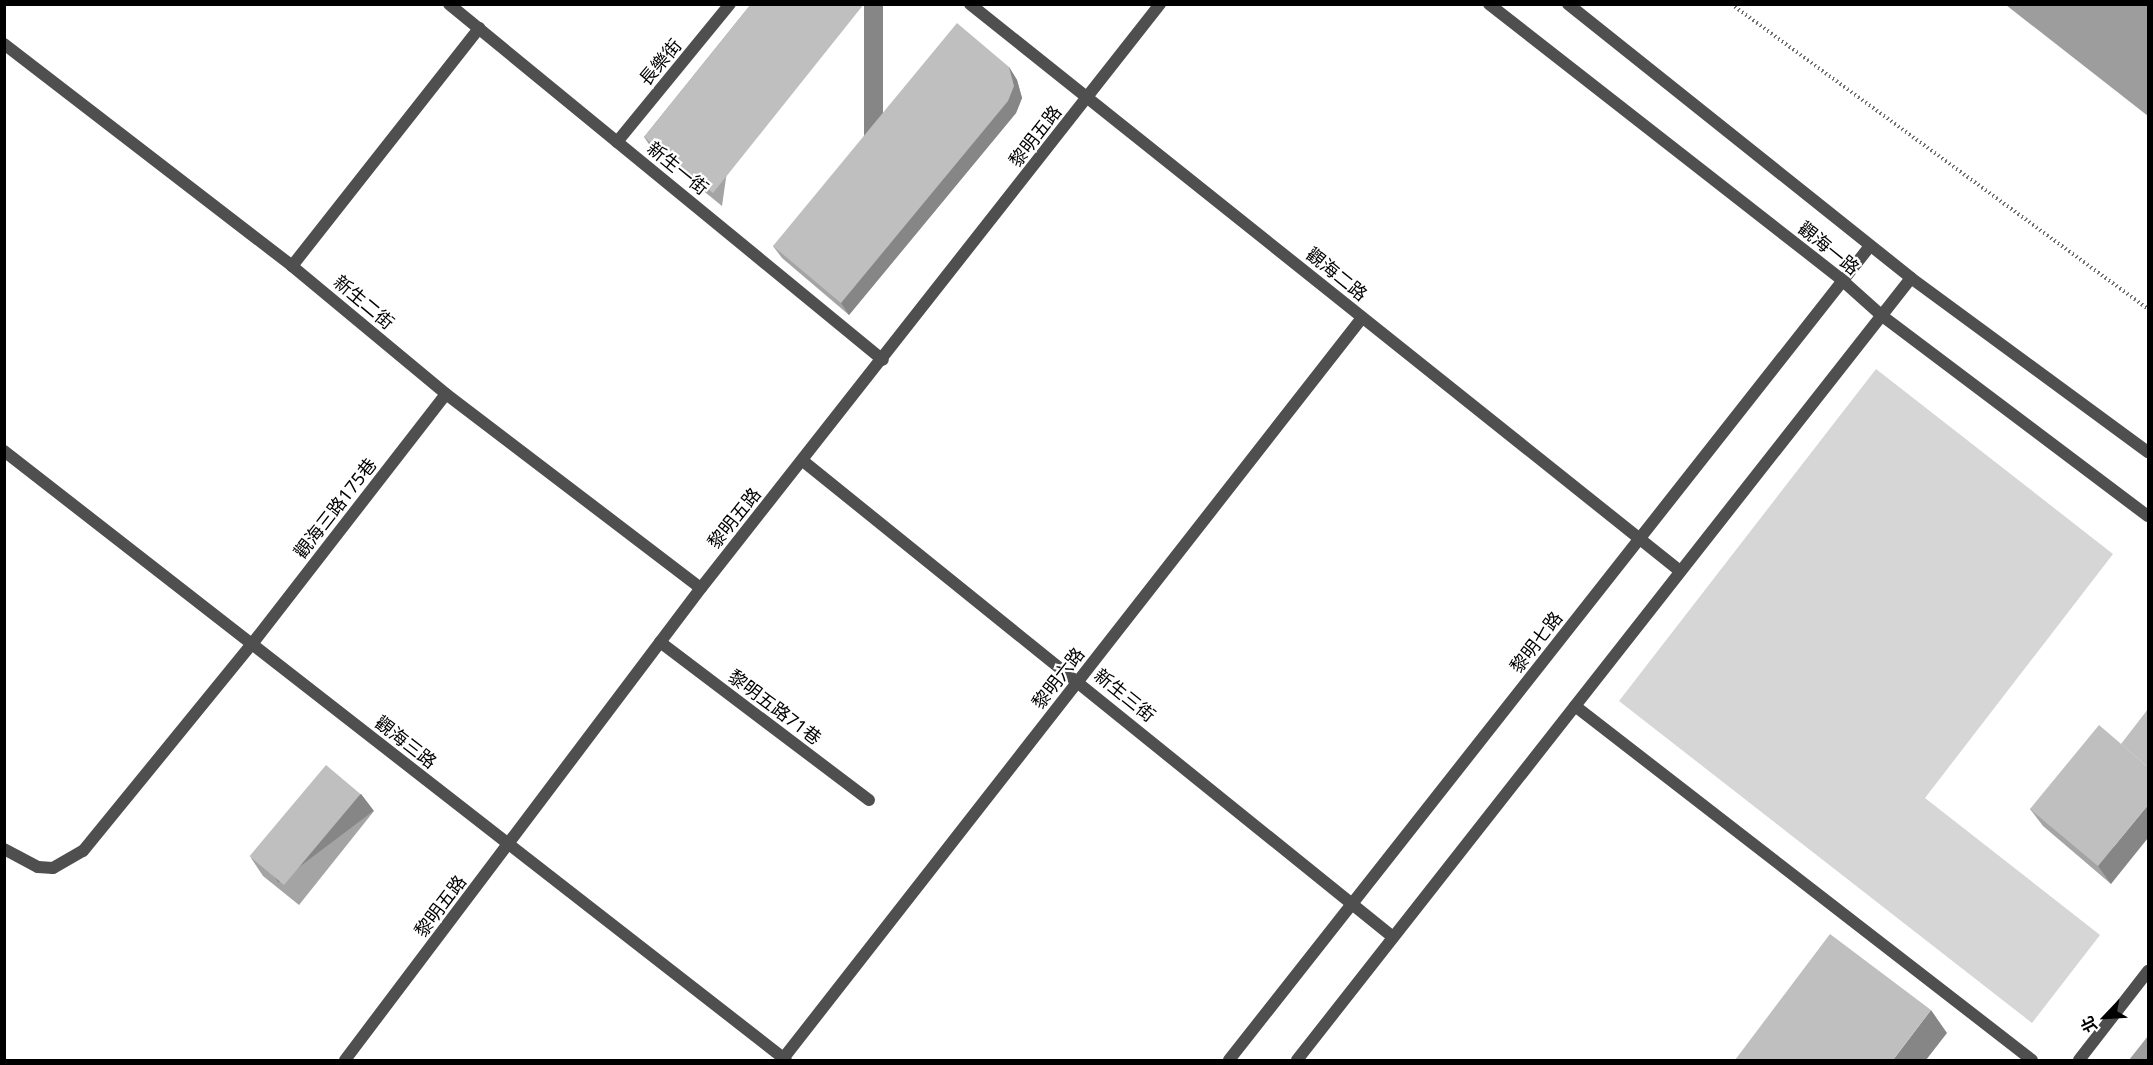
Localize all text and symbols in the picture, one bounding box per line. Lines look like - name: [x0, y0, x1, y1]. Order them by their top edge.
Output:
- street label: 長樂街: [634, 34, 686, 90]
- street label: 黎明五路: [1004, 101, 1066, 171]
- street label: 新生一街: [643, 137, 713, 199]
- street label: 觀海一路: [1794, 217, 1864, 279]
- street label: 觀海二路: [1302, 243, 1372, 305]
- street label: 新生二街: [329, 271, 399, 333]
- street label: 觀海三路175巷: [289, 454, 381, 562]
- street label: 黎明五路: [703, 483, 765, 553]
- street label: 黎明七路: [1505, 607, 1567, 677]
- street label: 黎明六路: [1027, 643, 1089, 713]
- street label: 新生三街: [1090, 664, 1160, 726]
- street label: 黎明五路71巷: [724, 665, 826, 749]
- street label: 觀海三路: [371, 711, 441, 773]
- street label: 黎明五路: [410, 871, 470, 941]
- north arrow: [2075, 987, 2135, 1047]
- text: 北: [2075, 1013, 2102, 1037]

